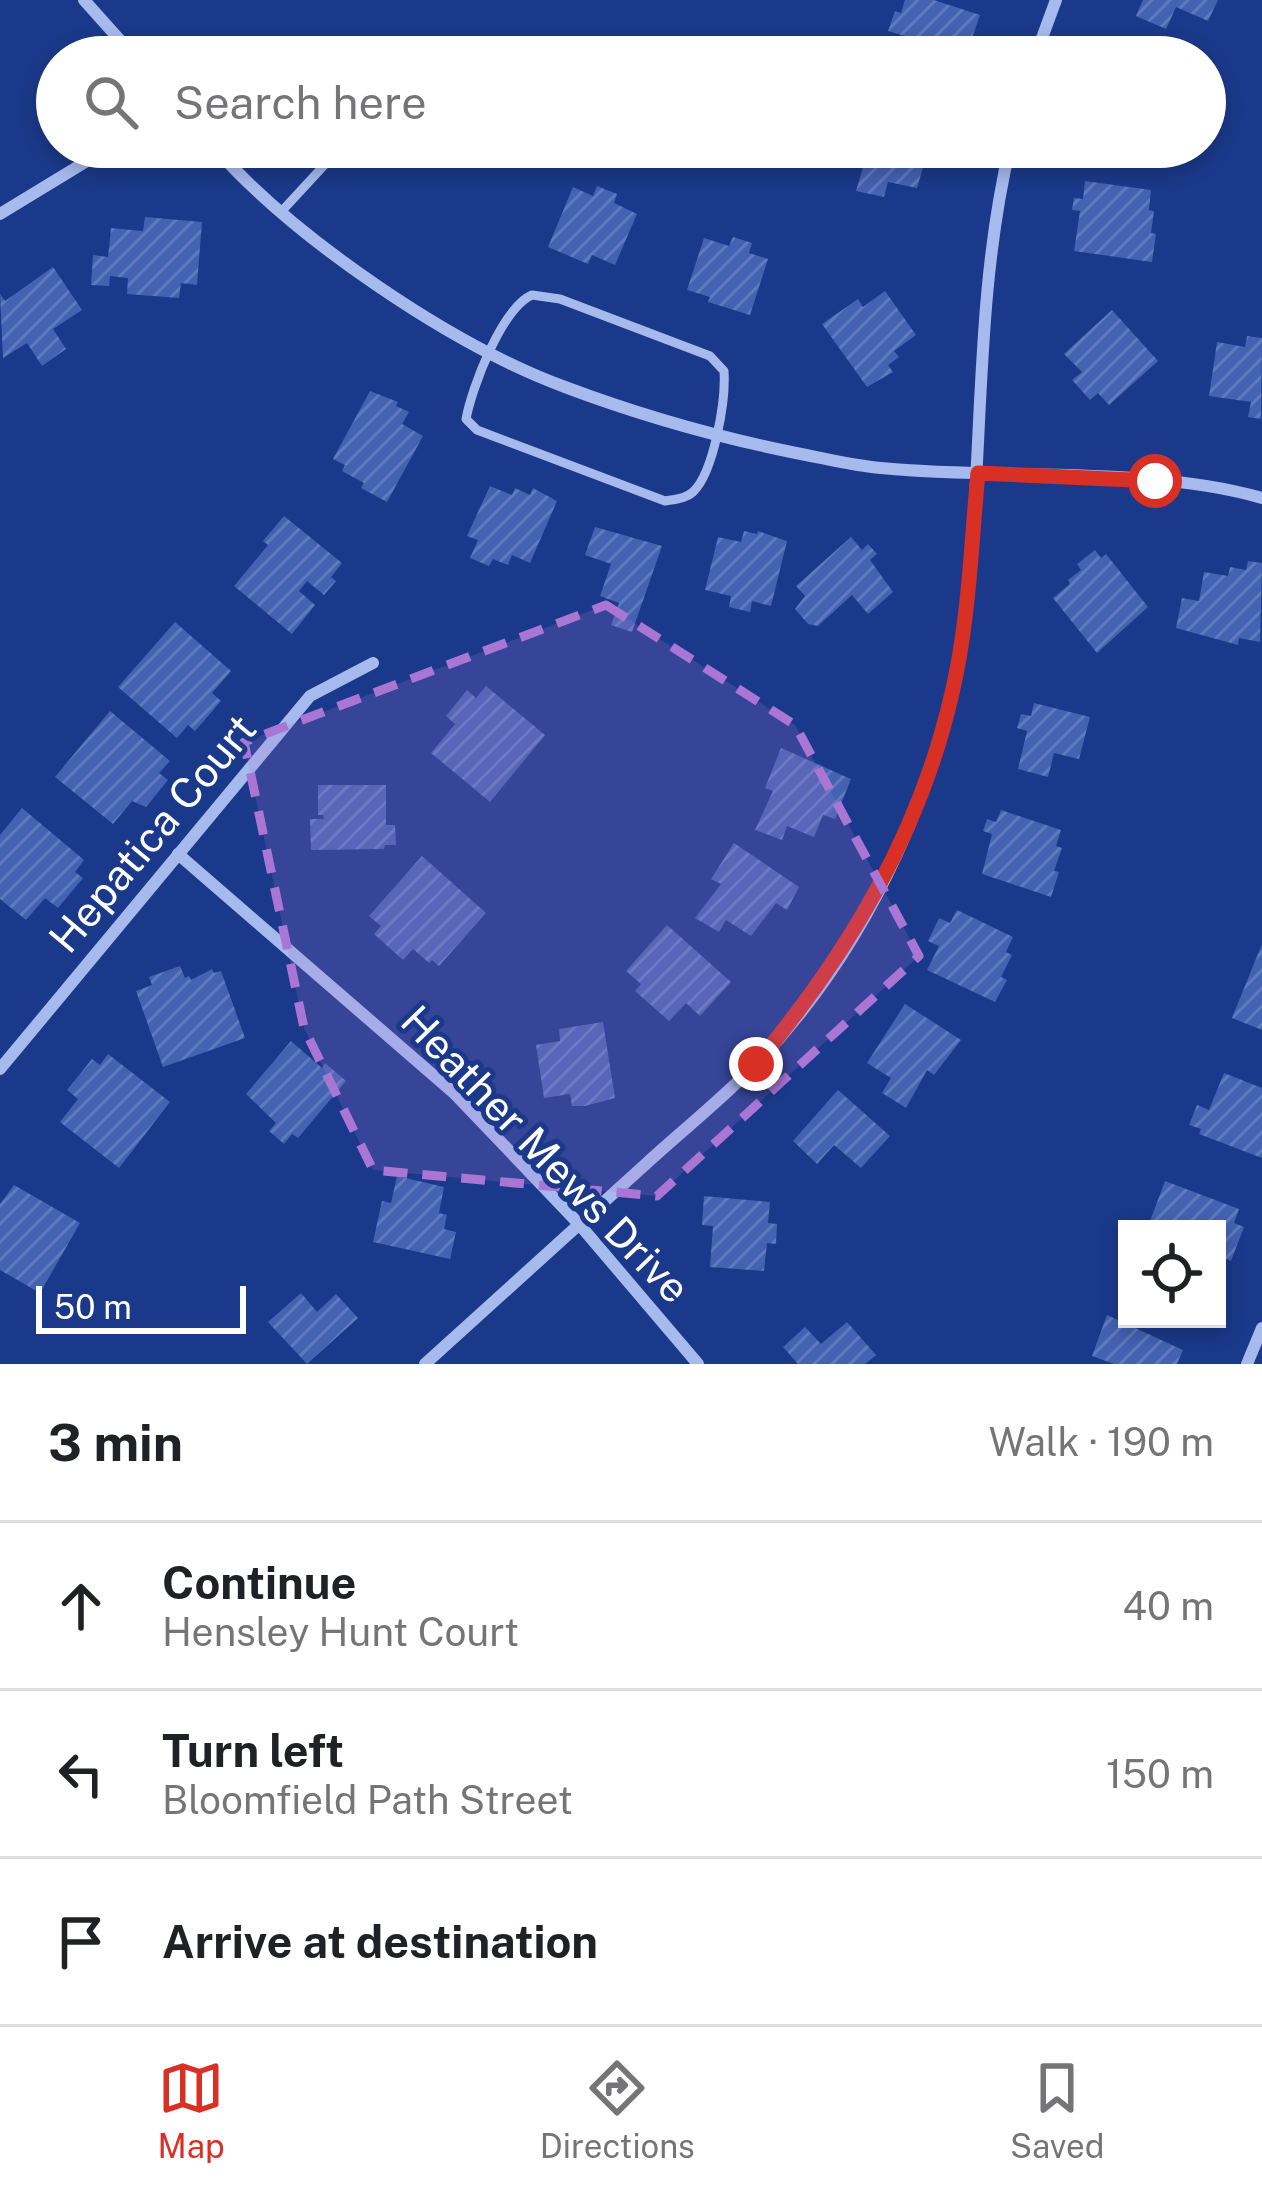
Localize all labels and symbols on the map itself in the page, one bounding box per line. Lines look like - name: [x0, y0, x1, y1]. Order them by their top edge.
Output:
- route start: [1128, 454, 1182, 508]
- street label: Hepatica Court: [38, 704, 266, 962]
- street label: Heather Mews Drive: [392, 996, 700, 1312]
- route end: [729, 1037, 783, 1091]
- scale bar: [36, 1280, 246, 1333]

